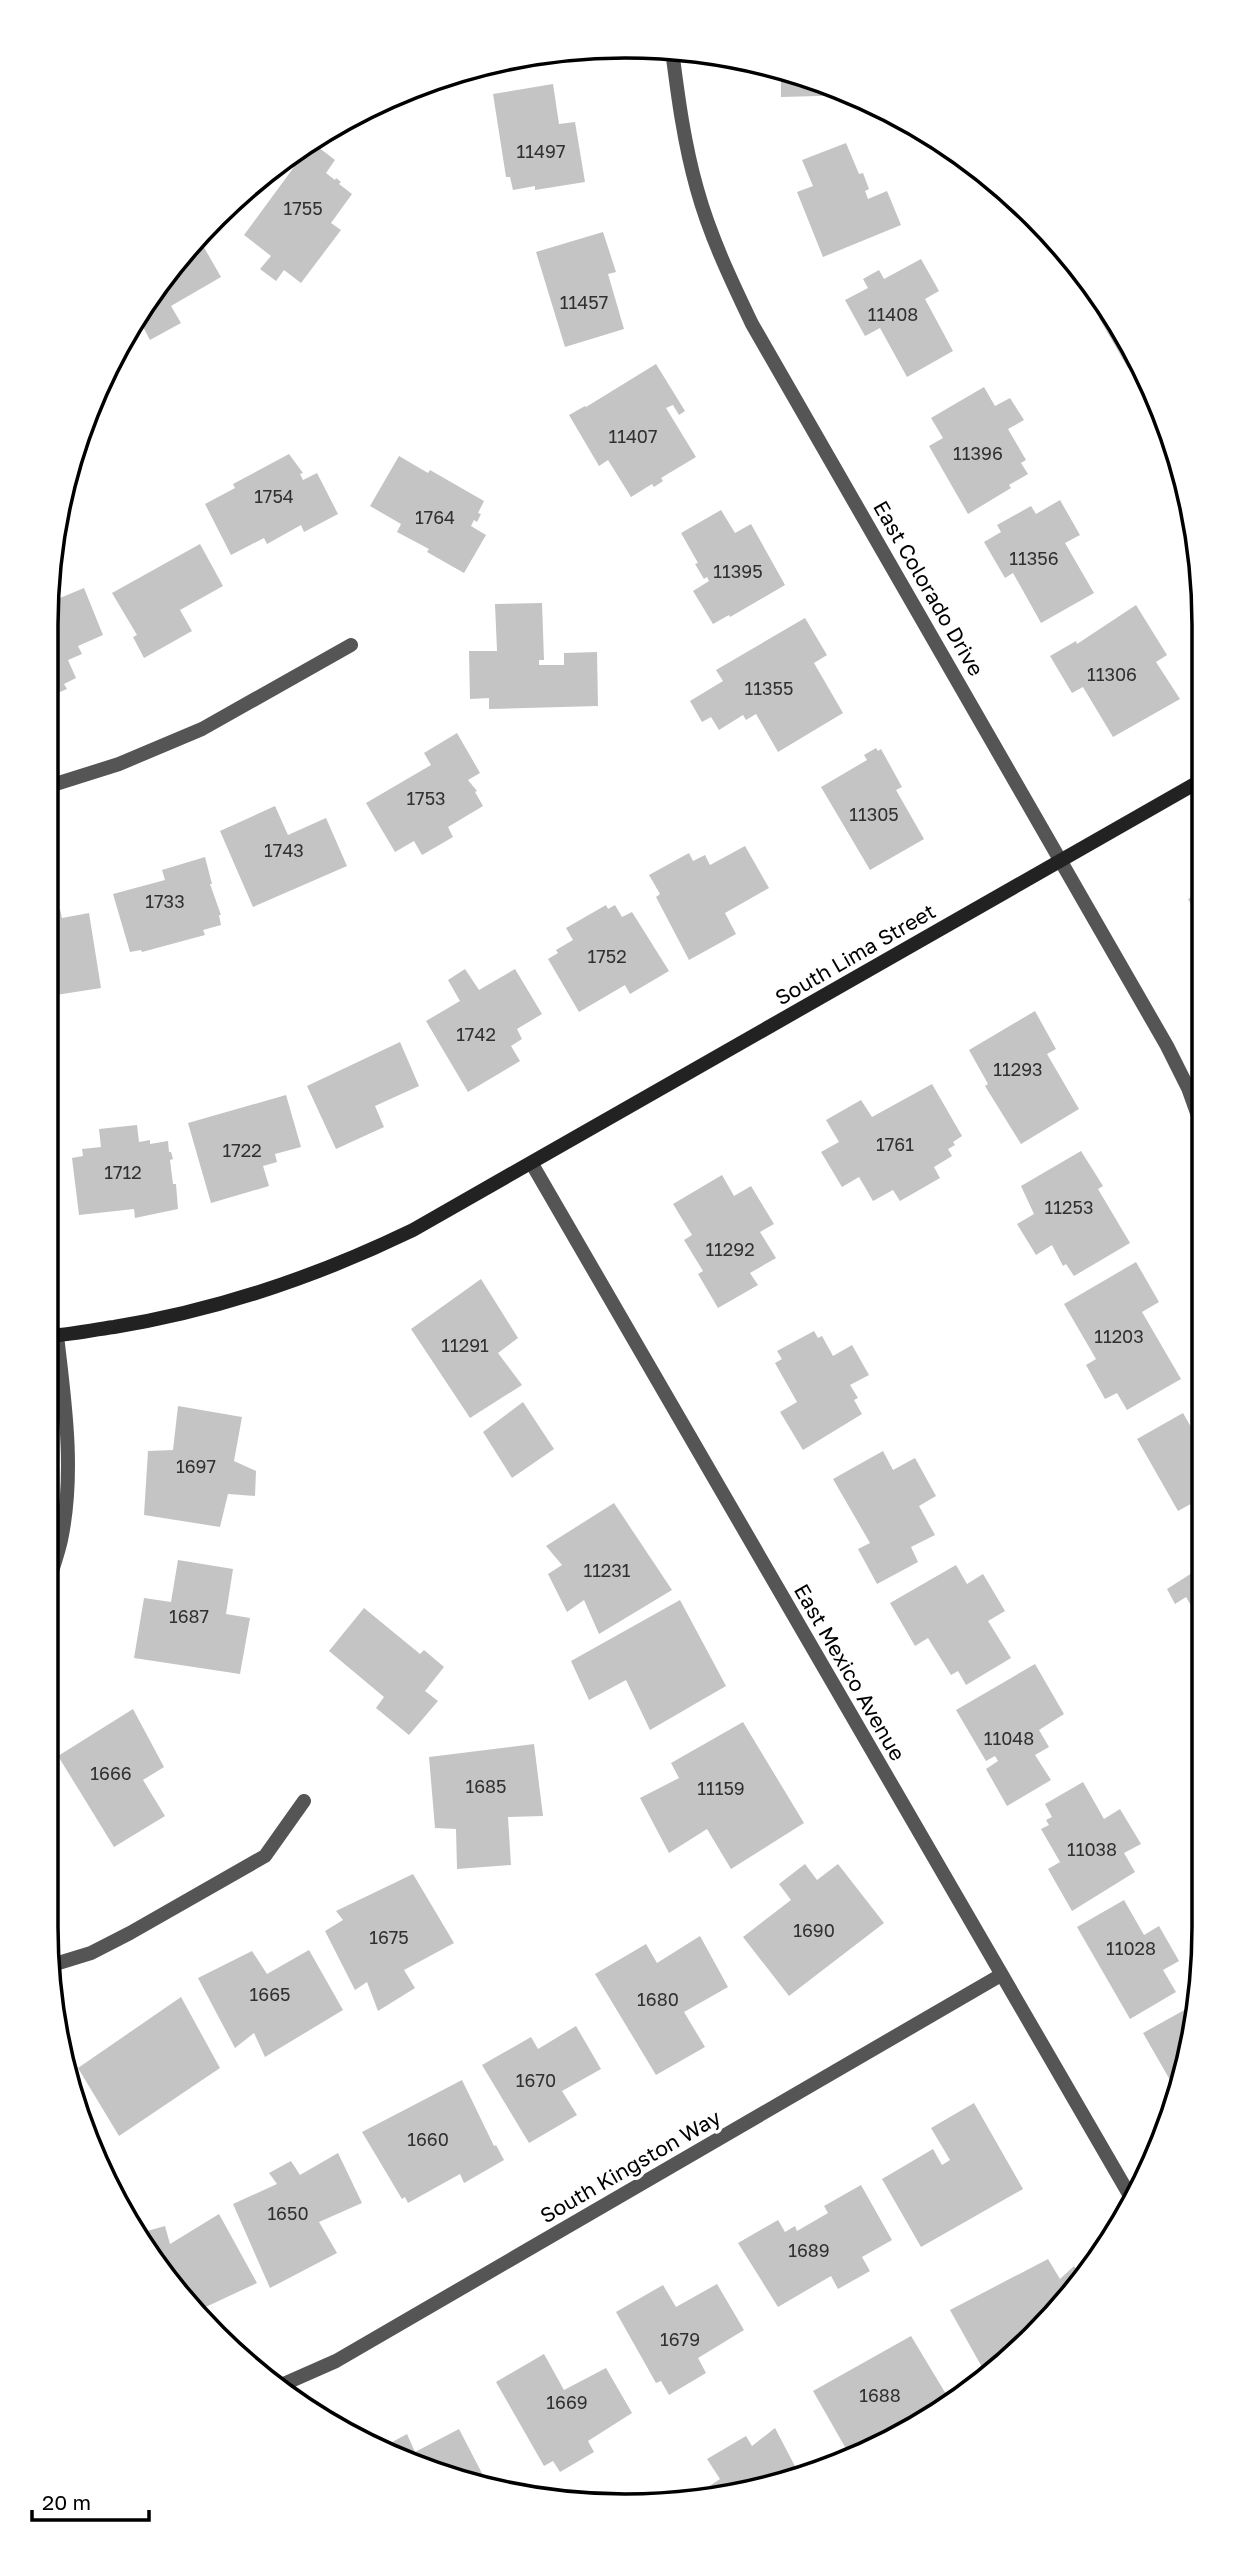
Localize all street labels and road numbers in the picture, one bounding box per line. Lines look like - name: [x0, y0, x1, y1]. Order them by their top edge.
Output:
- street label: East Colorado Drive: [868, 496, 990, 680]
- street label: South Lima Street: [770, 898, 940, 1010]
- street label: East Mexico Avenue: [789, 1579, 911, 1765]
- street label: South Kingston Way: [535, 2104, 725, 2228]

